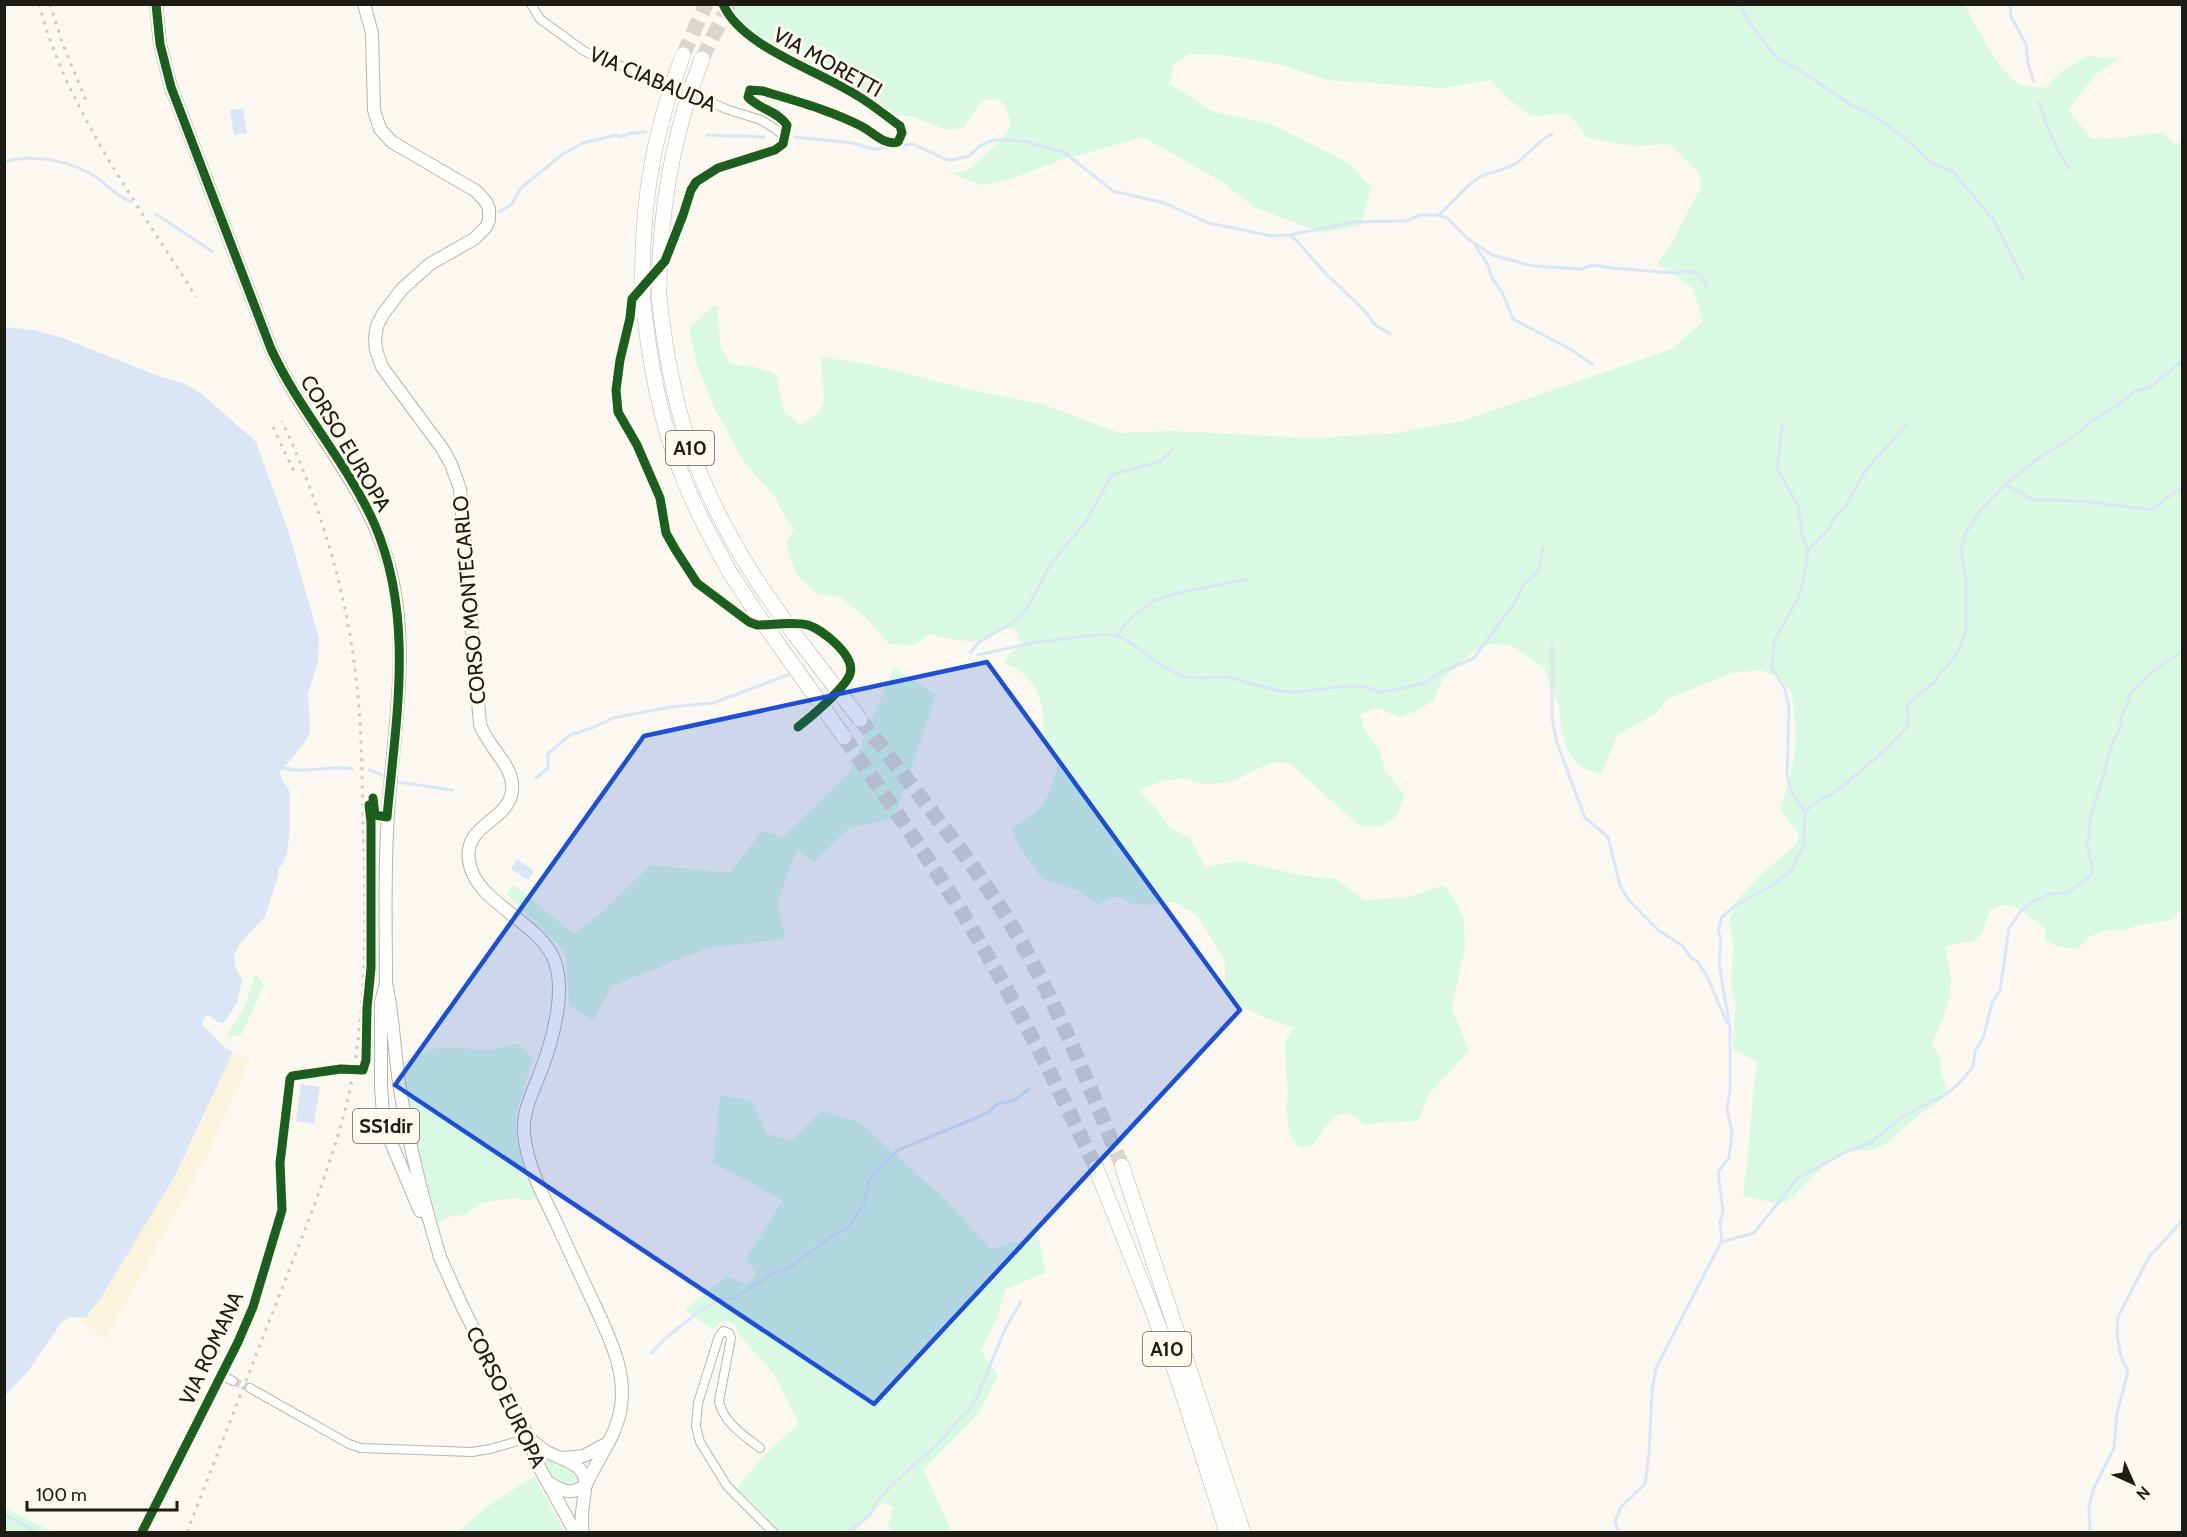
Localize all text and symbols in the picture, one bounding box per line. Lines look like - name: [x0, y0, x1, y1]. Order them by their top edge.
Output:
- street label: VIA MORETTI: [769, 22, 887, 102]
- street label: VIA CIABAUDA: [586, 41, 720, 117]
- street label: CORSO EUROPA: [296, 370, 397, 516]
- road number: A10: [666, 431, 714, 465]
- street label: CORSO MONTECARLO: [447, 494, 491, 706]
- road number: SS1dir: [353, 1109, 419, 1143]
- street label: VIA ROMANA: [174, 1287, 248, 1409]
- street label: CORSO EUROPA: [461, 1322, 551, 1472]
- road number: A10: [1143, 1332, 1191, 1366]
- north arrow: [2103, 1453, 2163, 1513]
- scale bar: [27, 1474, 177, 1512]
- text: N: [2133, 1483, 2154, 1504]
- text: 100 m: [36, 1484, 87, 1506]

